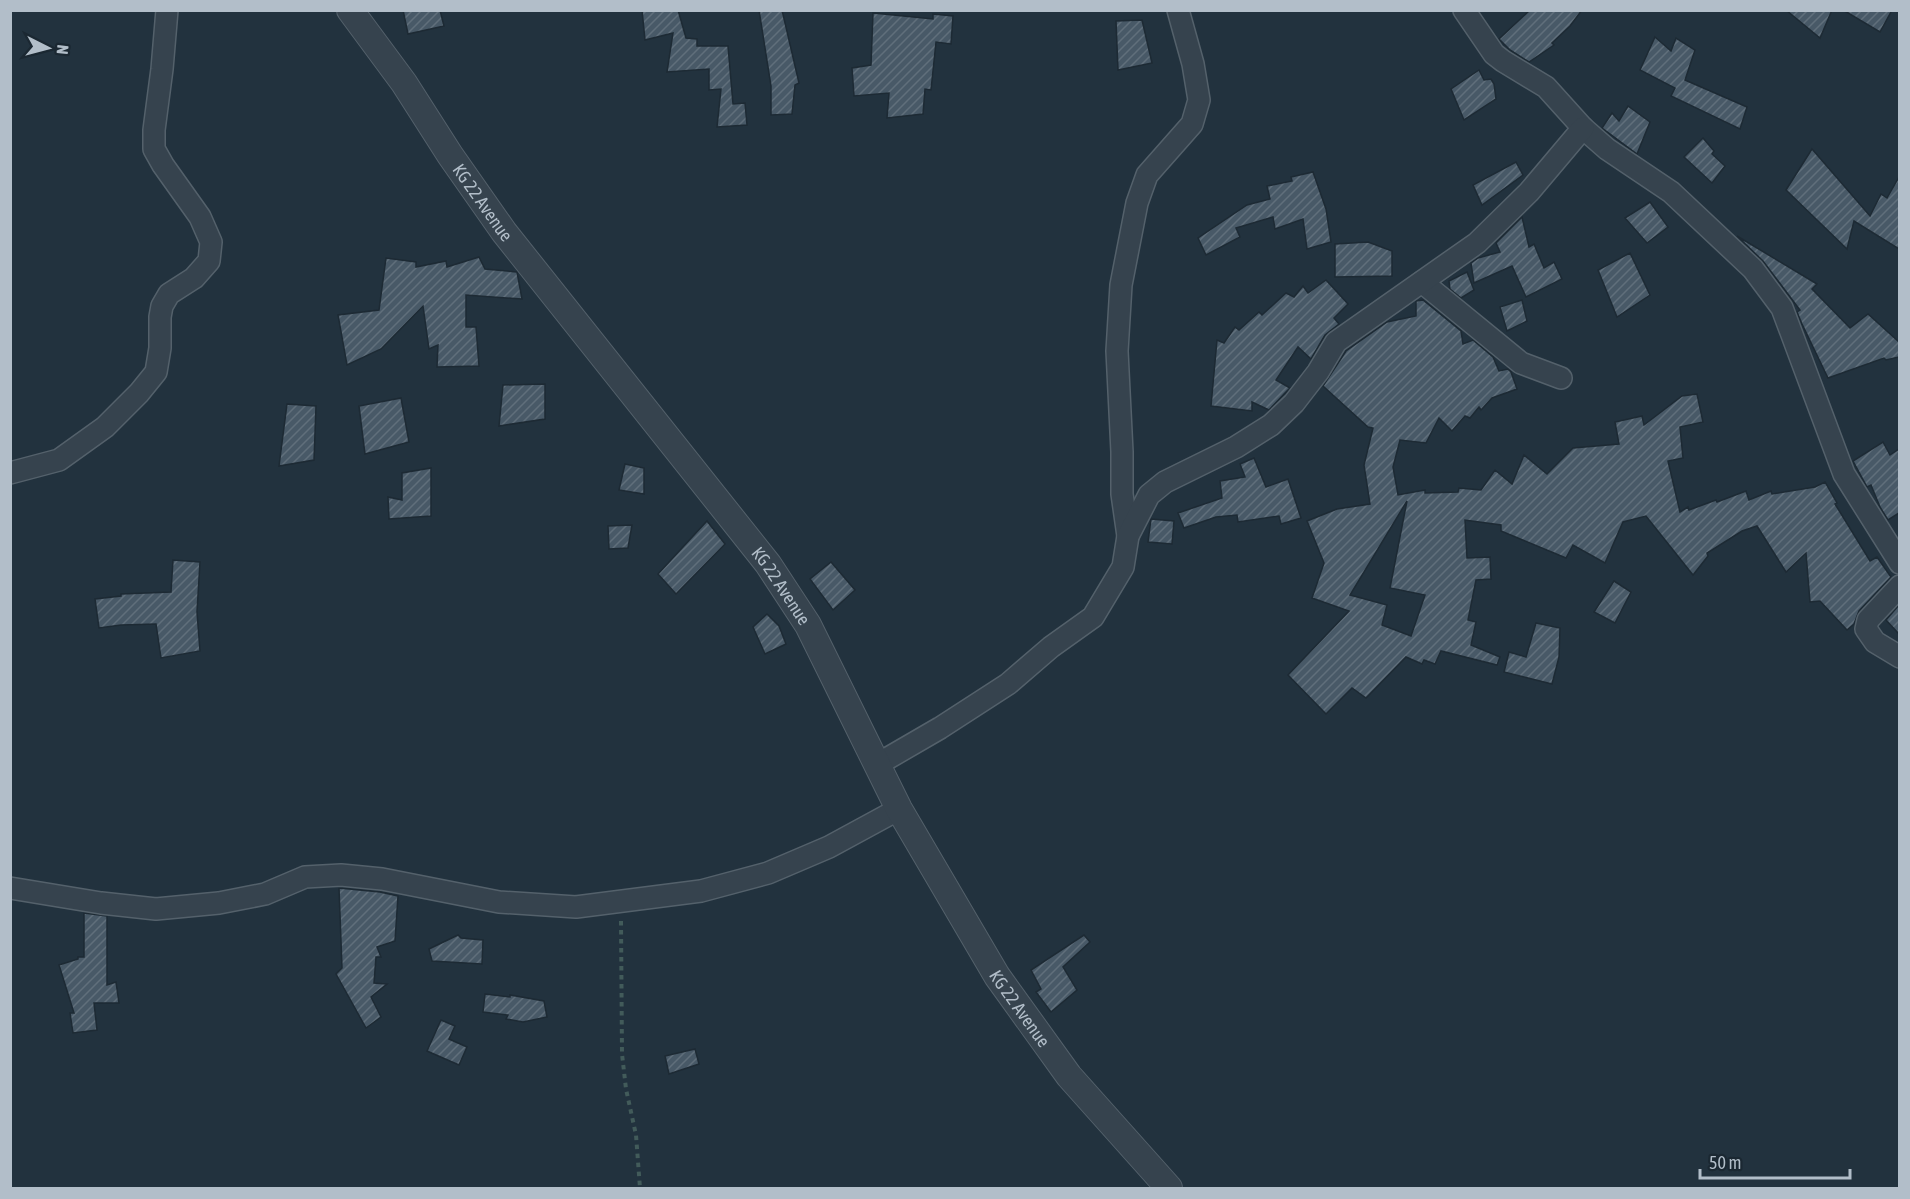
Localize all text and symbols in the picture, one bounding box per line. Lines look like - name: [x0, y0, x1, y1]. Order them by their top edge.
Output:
- north arrow: [18, 18, 78, 78]
- text: N: [53, 44, 72, 55]
- street label: KG 22 Avenue: [449, 160, 518, 245]
- street label: KG 22 Avenue: [748, 542, 815, 629]
- street label: KG 22 Avenue: [985, 966, 1055, 1051]
- scale bar: [1700, 1142, 1850, 1180]
- text: 50 m: [1709, 1152, 1741, 1173]

